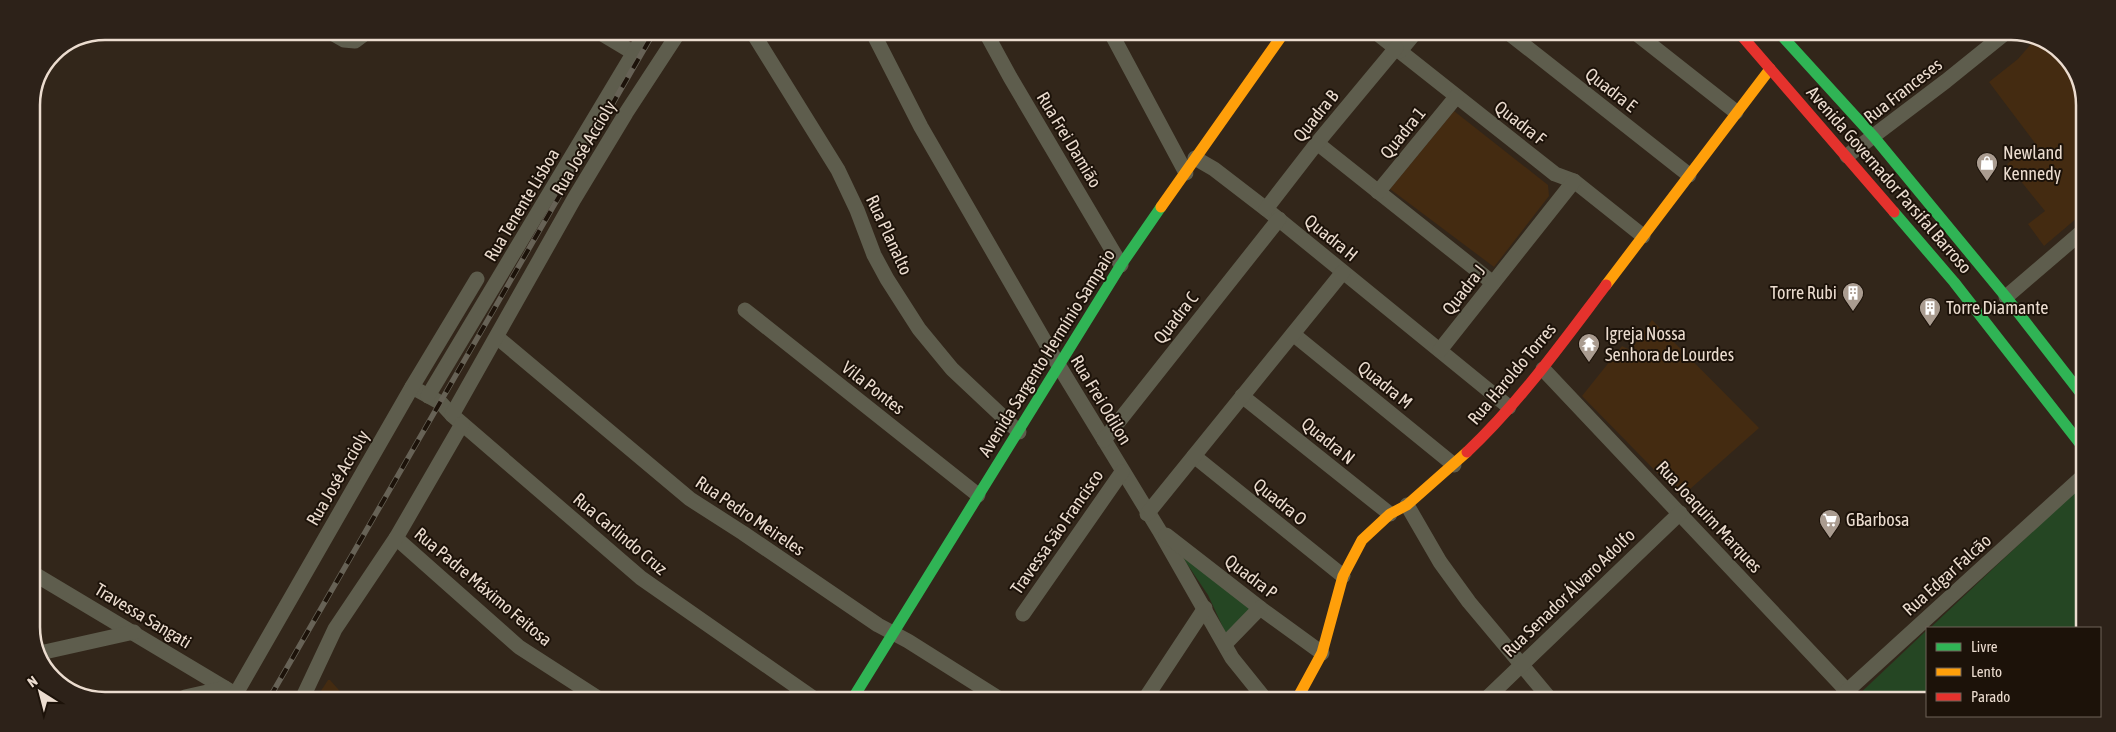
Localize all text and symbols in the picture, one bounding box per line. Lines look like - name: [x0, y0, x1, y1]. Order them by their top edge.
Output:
- street label: Rua Franceses: [1860, 54, 1946, 128]
- street label: Quadra E: [1581, 63, 1642, 116]
- street label: Avenida Governador Parsifal Barroso: [1802, 82, 1976, 277]
- street label: Quadra B: [1288, 85, 1343, 146]
- street label: Rua Frei Damião: [1033, 88, 1106, 191]
- street label: Quadra F: [1491, 96, 1551, 150]
- street label: Rua José Accioly: [547, 97, 620, 199]
- street label: Quadra 1: [1375, 103, 1430, 163]
- place label: Newland Kennedy: [2003, 142, 2063, 184]
- street label: Rua Tenente Lisboa: [480, 145, 563, 265]
- shop icon: Newland Kennedy: [1975, 151, 1999, 182]
- street label: Rua Planalto: [862, 191, 917, 278]
- street label: Quadra H: [1300, 210, 1362, 265]
- street label: Avenida Sargento Hermínio Sampaio: [974, 245, 1119, 460]
- street label: Quadra J: [1438, 261, 1490, 319]
- building icon: Torre Rubi: [1841, 281, 1865, 312]
- place label: Torre Rubi: [1770, 282, 1837, 303]
- street label: Quadra C: [1149, 288, 1202, 348]
- building icon: Torre Diamante: [1918, 296, 1942, 327]
- place label: Torre Diamante: [1946, 297, 2048, 318]
- street label: Rua Haroldo Torres: [1463, 319, 1560, 429]
- place label: Igreja Nossa Senhora de Lourdes: [1605, 323, 1734, 365]
- temple icon: Igreja Nossa Senhora de Lourdes: [1577, 332, 1601, 363]
- street label: Rua Frei Odilon: [1067, 351, 1136, 448]
- street label: Quadra M: [1354, 356, 1417, 413]
- street label: Vila Pontes: [838, 357, 909, 419]
- street label: Quadra N: [1297, 413, 1359, 468]
- street label: Rua José Accioly: [302, 426, 373, 529]
- street label: Rua Joaquim Marques: [1652, 456, 1767, 577]
- street label: Travessa São Francisco: [1006, 465, 1107, 598]
- street label: Rua Pedro Meireles: [692, 471, 809, 560]
- street label: Quadra O: [1249, 474, 1311, 529]
- street label: Rua Carlindo Cruz: [569, 488, 672, 579]
- supermarket icon: GBarbosa: [1818, 508, 1842, 539]
- place label: GBarbosa: [1846, 509, 1909, 530]
- street label: Rua Padre Máximo Feitosa: [410, 523, 556, 650]
- street label: Rua Senador Álvaro Adolfo: [1498, 524, 1639, 661]
- street label: Rua Edgar Falcão: [1898, 529, 1995, 620]
- street label: Quadra P: [1221, 550, 1282, 603]
- street label: Travessa Sangati: [91, 579, 195, 653]
- legend: [1926, 627, 2101, 717]
- text: Livre: [1971, 638, 1998, 655]
- text: Lento: [1971, 663, 2002, 680]
- north arrow: [15, 667, 65, 717]
- text: N: [24, 673, 40, 690]
- text: Parado: [1971, 688, 2010, 705]

